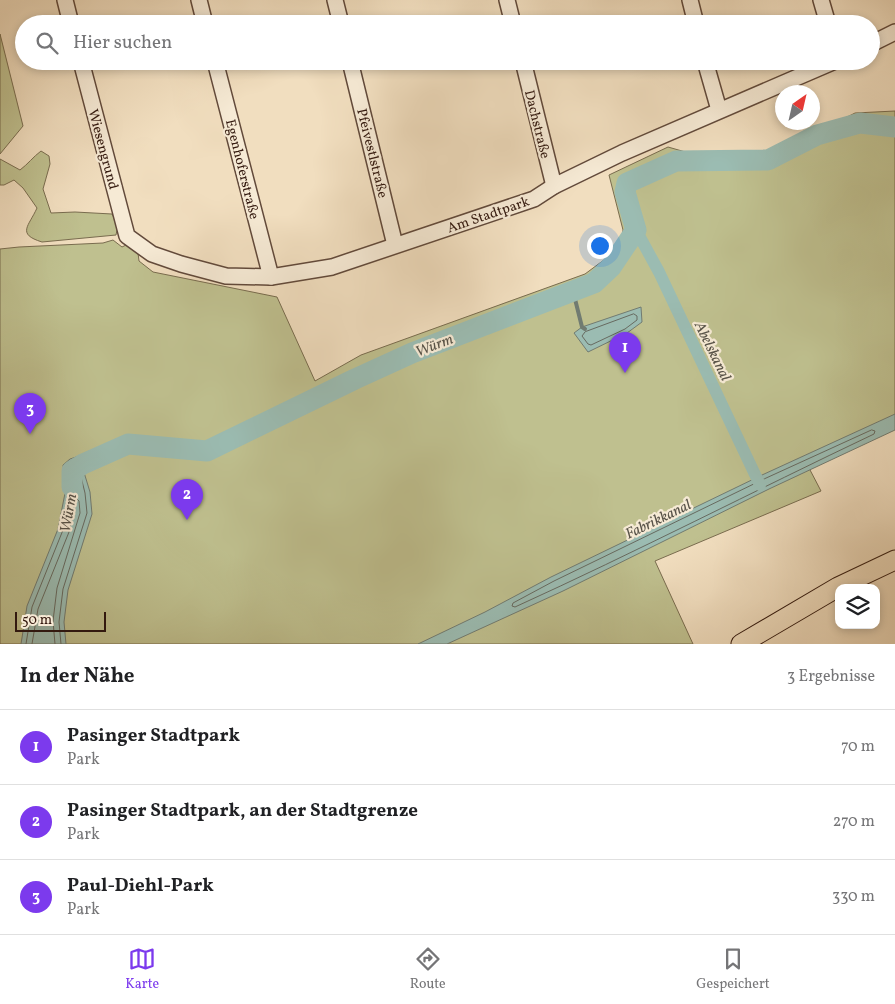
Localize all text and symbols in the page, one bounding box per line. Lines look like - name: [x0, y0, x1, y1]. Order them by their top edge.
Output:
- search box: [15, 15, 880, 70]
- icon: search: [33, 29, 61, 57]
- text: Hier suchen: [73, 30, 172, 56]
- north arrow: [775, 85, 820, 130]
- street label: Dachstraße: [519, 88, 554, 161]
- street label: Wiesengrund: [83, 107, 122, 192]
- street label: Pfeivestlstraße: [351, 107, 392, 200]
- street label: Egenhoferstraße: [220, 117, 263, 222]
- street label: Am Stadtpark: [445, 192, 533, 238]
- your location: [587, 233, 613, 259]
- water label: Abelskanal: [688, 317, 735, 385]
- water label: Würm: [413, 329, 457, 363]
- pin: 1: [609, 332, 641, 373]
- pin: 3: [14, 393, 46, 434]
- pin: 2: [171, 479, 203, 520]
- water label: Würm: [56, 492, 83, 534]
- water label: Fabrikkanal: [622, 495, 695, 545]
- map controls: [835, 584, 880, 629]
- button: layers: [835, 584, 880, 629]
- scale bar: [15, 609, 106, 632]
- text: 50 m: [22, 611, 52, 630]
- text: In der Nähe: [20, 662, 135, 691]
- text: 3 Ergebnisse: [787, 666, 875, 688]
- text: Pasinger Stadtpark: [67, 723, 240, 749]
- text: 1: [33, 736, 39, 758]
- text: 70 m: [841, 736, 875, 758]
- text: Park: [67, 749, 100, 771]
- text: Pasinger Stadtpark, an der Stadtgrenze: [67, 798, 418, 824]
- text: 2: [32, 811, 40, 833]
- text: 270 m: [833, 811, 875, 833]
- text: Park: [67, 824, 100, 846]
- text: Paul-Diehl-Park: [67, 873, 214, 899]
- text: 3: [32, 886, 40, 908]
- text: 330 m: [832, 886, 875, 908]
- text: Park: [67, 899, 100, 921]
- tab: Karte: [125, 945, 159, 994]
- tab: Route: [410, 945, 446, 994]
- tab: Gespeichert: [696, 945, 770, 994]

